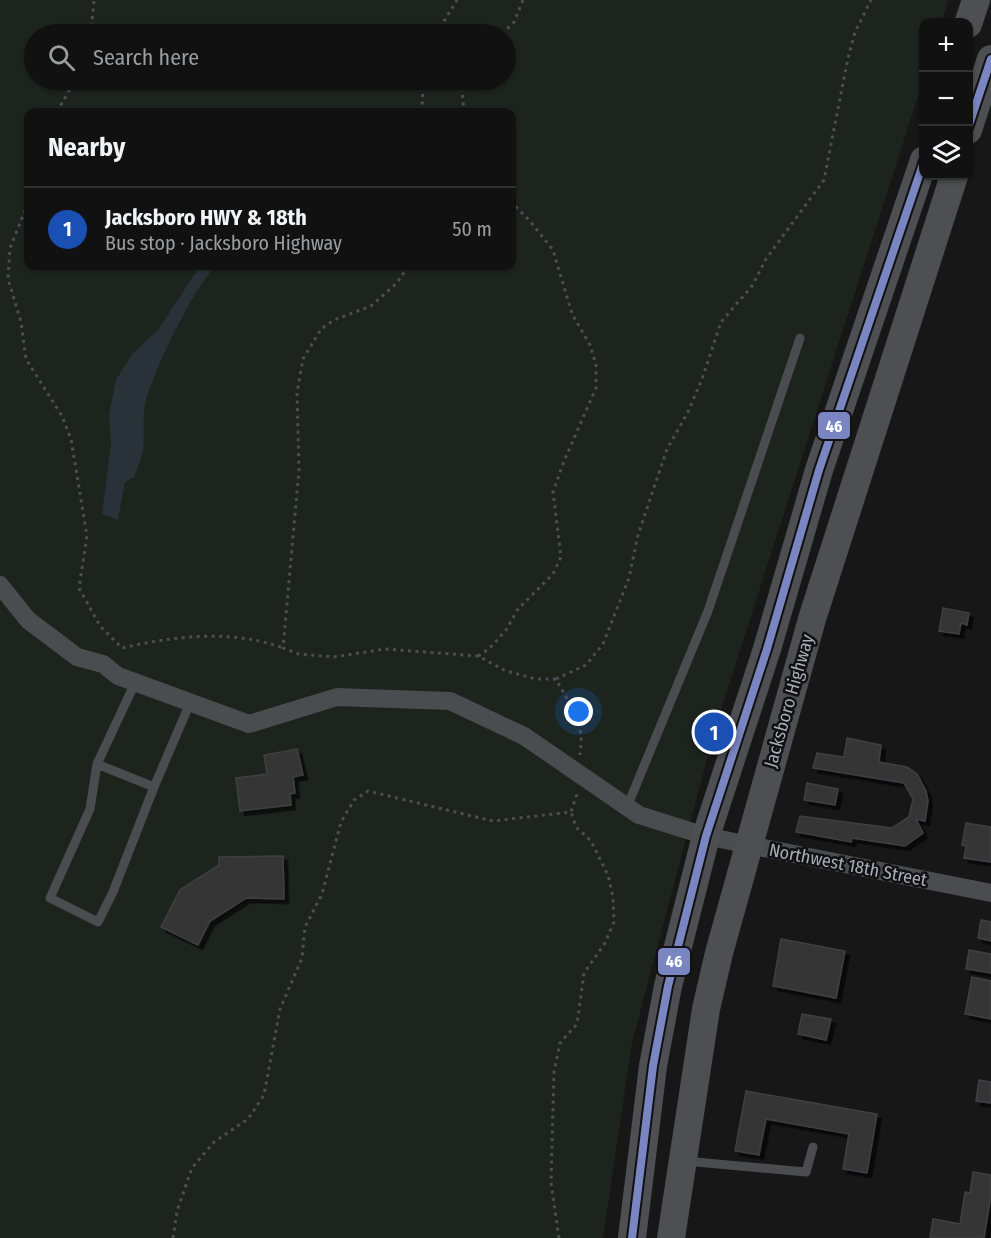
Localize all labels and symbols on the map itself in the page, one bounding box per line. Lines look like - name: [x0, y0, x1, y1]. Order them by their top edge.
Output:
- line badge: 46: [817, 411, 851, 440]
- text: 46: [826, 417, 842, 436]
- street label: Jacksboro Highway: [759, 632, 819, 770]
- your location: [564, 697, 593, 726]
- pin: 1: [694, 710, 734, 754]
- street label: Northwest 18th Street: [767, 839, 929, 891]
- line badge: 46: [657, 947, 691, 976]
- text: 46: [666, 952, 682, 971]

